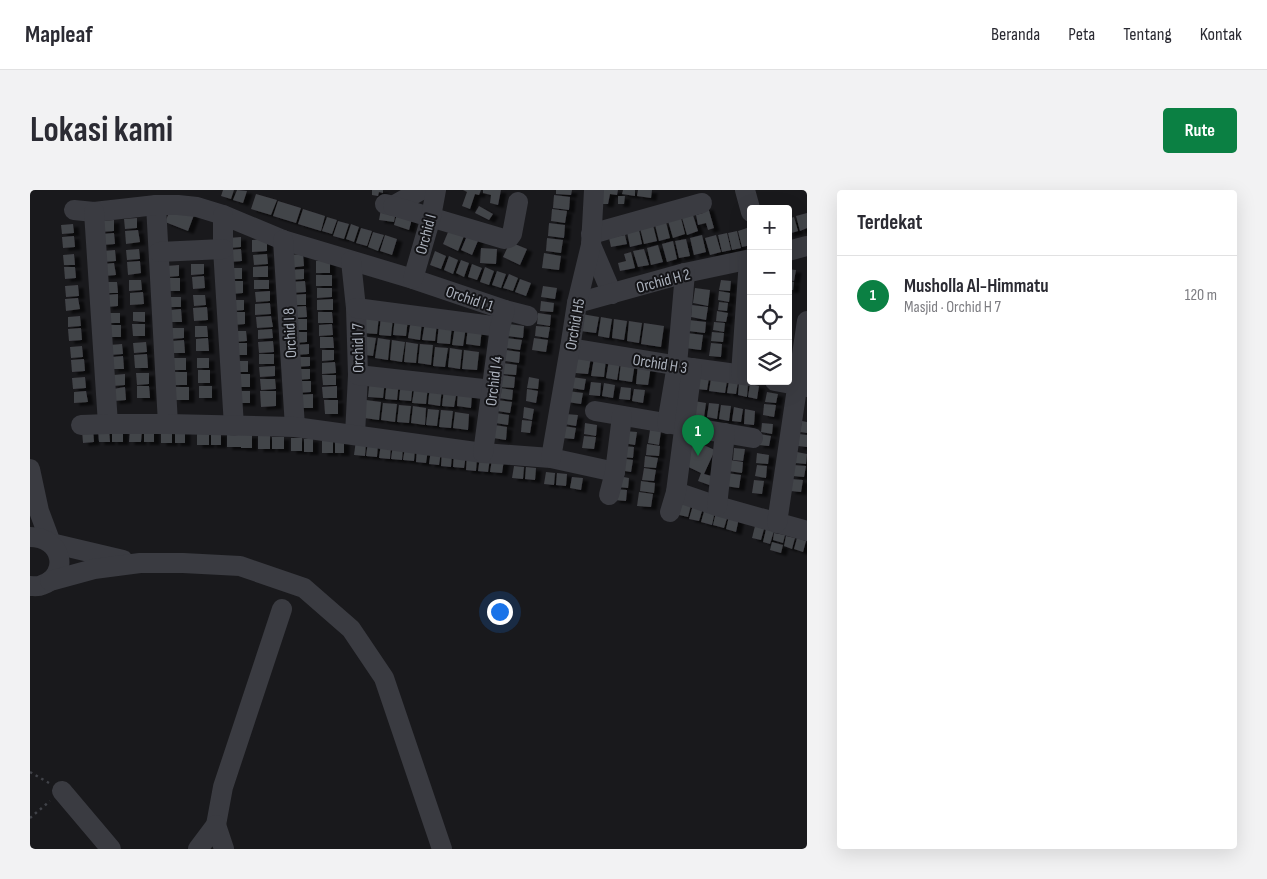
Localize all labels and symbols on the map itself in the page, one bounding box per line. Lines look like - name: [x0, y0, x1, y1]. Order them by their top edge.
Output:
- street label: Orchid I: [412, 212, 441, 257]
- street label: Orchid H 2: [634, 265, 692, 298]
- street label: Orchid I 1: [443, 282, 496, 317]
- street label: Orchid H5: [562, 297, 589, 352]
- street label: Orchid I 8: [280, 307, 301, 359]
- street label: Orchid I 7: [349, 322, 368, 373]
- street label: Orchid H 3: [631, 351, 688, 378]
- street label: Orchid I 4: [482, 355, 507, 407]
- pin: 1: [682, 415, 714, 456]
- your location: [487, 599, 513, 625]

